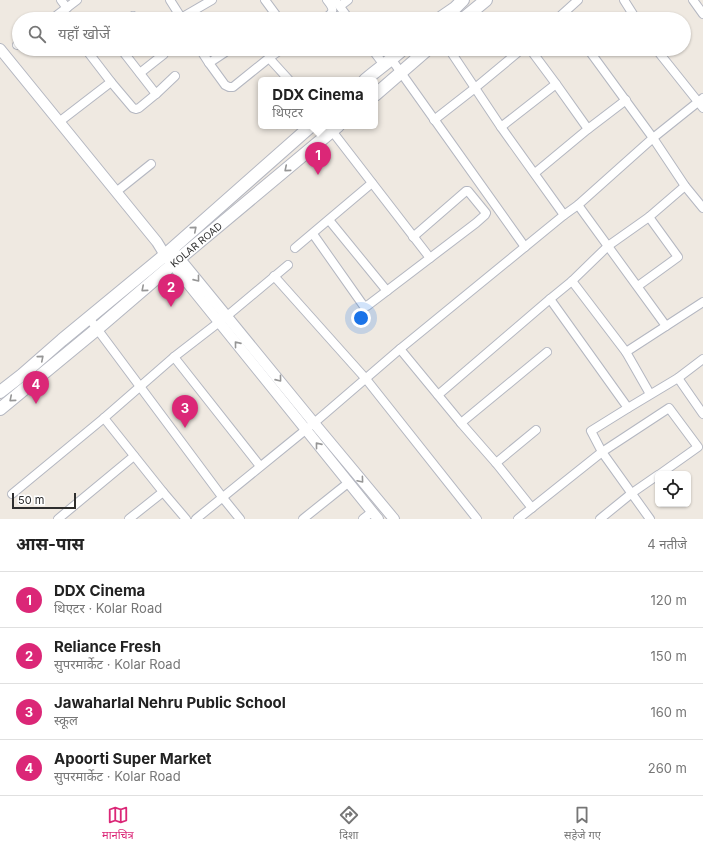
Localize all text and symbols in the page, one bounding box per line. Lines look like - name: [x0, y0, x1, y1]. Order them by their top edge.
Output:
- search box: [12, 12, 691, 56]
- icon: search: [26, 23, 48, 45]
- text: यहाँ खोजें: [58, 24, 110, 43]
- popup: [258, 77, 378, 129]
- text: DDX Cinema: [272, 85, 364, 104]
- text: थिएटर: [272, 104, 303, 120]
- pin: 1: [305, 142, 331, 175]
- one-way arrow: [284, 164, 291, 171]
- street label: KOLAR ROAD: [168, 219, 224, 270]
- one-way arrow: [189, 227, 197, 234]
- pin: 2: [158, 274, 184, 307]
- one-way arrow: [192, 274, 199, 281]
- one-way arrow: [142, 284, 149, 291]
- your location: [351, 308, 371, 328]
- one-way arrow: [235, 341, 242, 348]
- one-way arrow: [36, 356, 44, 363]
- pin: 4: [23, 371, 49, 404]
- one-way arrow: [274, 375, 281, 382]
- one-way arrow: [10, 394, 17, 401]
- pin: 3: [172, 395, 198, 428]
- one-way arrow: [316, 443, 323, 450]
- map controls: [655, 471, 691, 507]
- button: locate: [655, 471, 691, 507]
- one-way arrow: [357, 475, 364, 483]
- scale bar: [12, 491, 76, 510]
- text: 50 m: [18, 493, 44, 507]
- text: आस-पास: [16, 534, 84, 554]
- text: 4 नतीजे: [647, 536, 687, 552]
- text: DDX Cinema: [54, 581, 145, 600]
- text: 1: [26, 592, 32, 608]
- text: 120 m: [651, 592, 687, 608]
- text: थिएटर · Kolar Road: [54, 600, 162, 616]
- text: Reliance Fresh: [54, 637, 161, 656]
- text: 2: [25, 648, 33, 664]
- text: 150 m: [651, 648, 687, 664]
- text: सुपरमार्केट · Kolar Road: [54, 656, 181, 672]
- text: Jawaharlal Nehru Public School: [54, 693, 286, 712]
- text: 3: [25, 704, 33, 720]
- text: 160 m: [650, 704, 687, 720]
- text: स्कूल: [54, 712, 78, 728]
- text: Apoorti Super Market: [54, 749, 212, 768]
- text: 4: [25, 760, 33, 776]
- text: 260 m: [648, 760, 687, 776]
- text: सुपरमार्केट · Kolar Road: [54, 768, 181, 784]
- tab: मानचित्र: [102, 804, 134, 843]
- tab: दिशा: [338, 804, 360, 843]
- tab: सहेजे गए: [564, 804, 601, 843]

